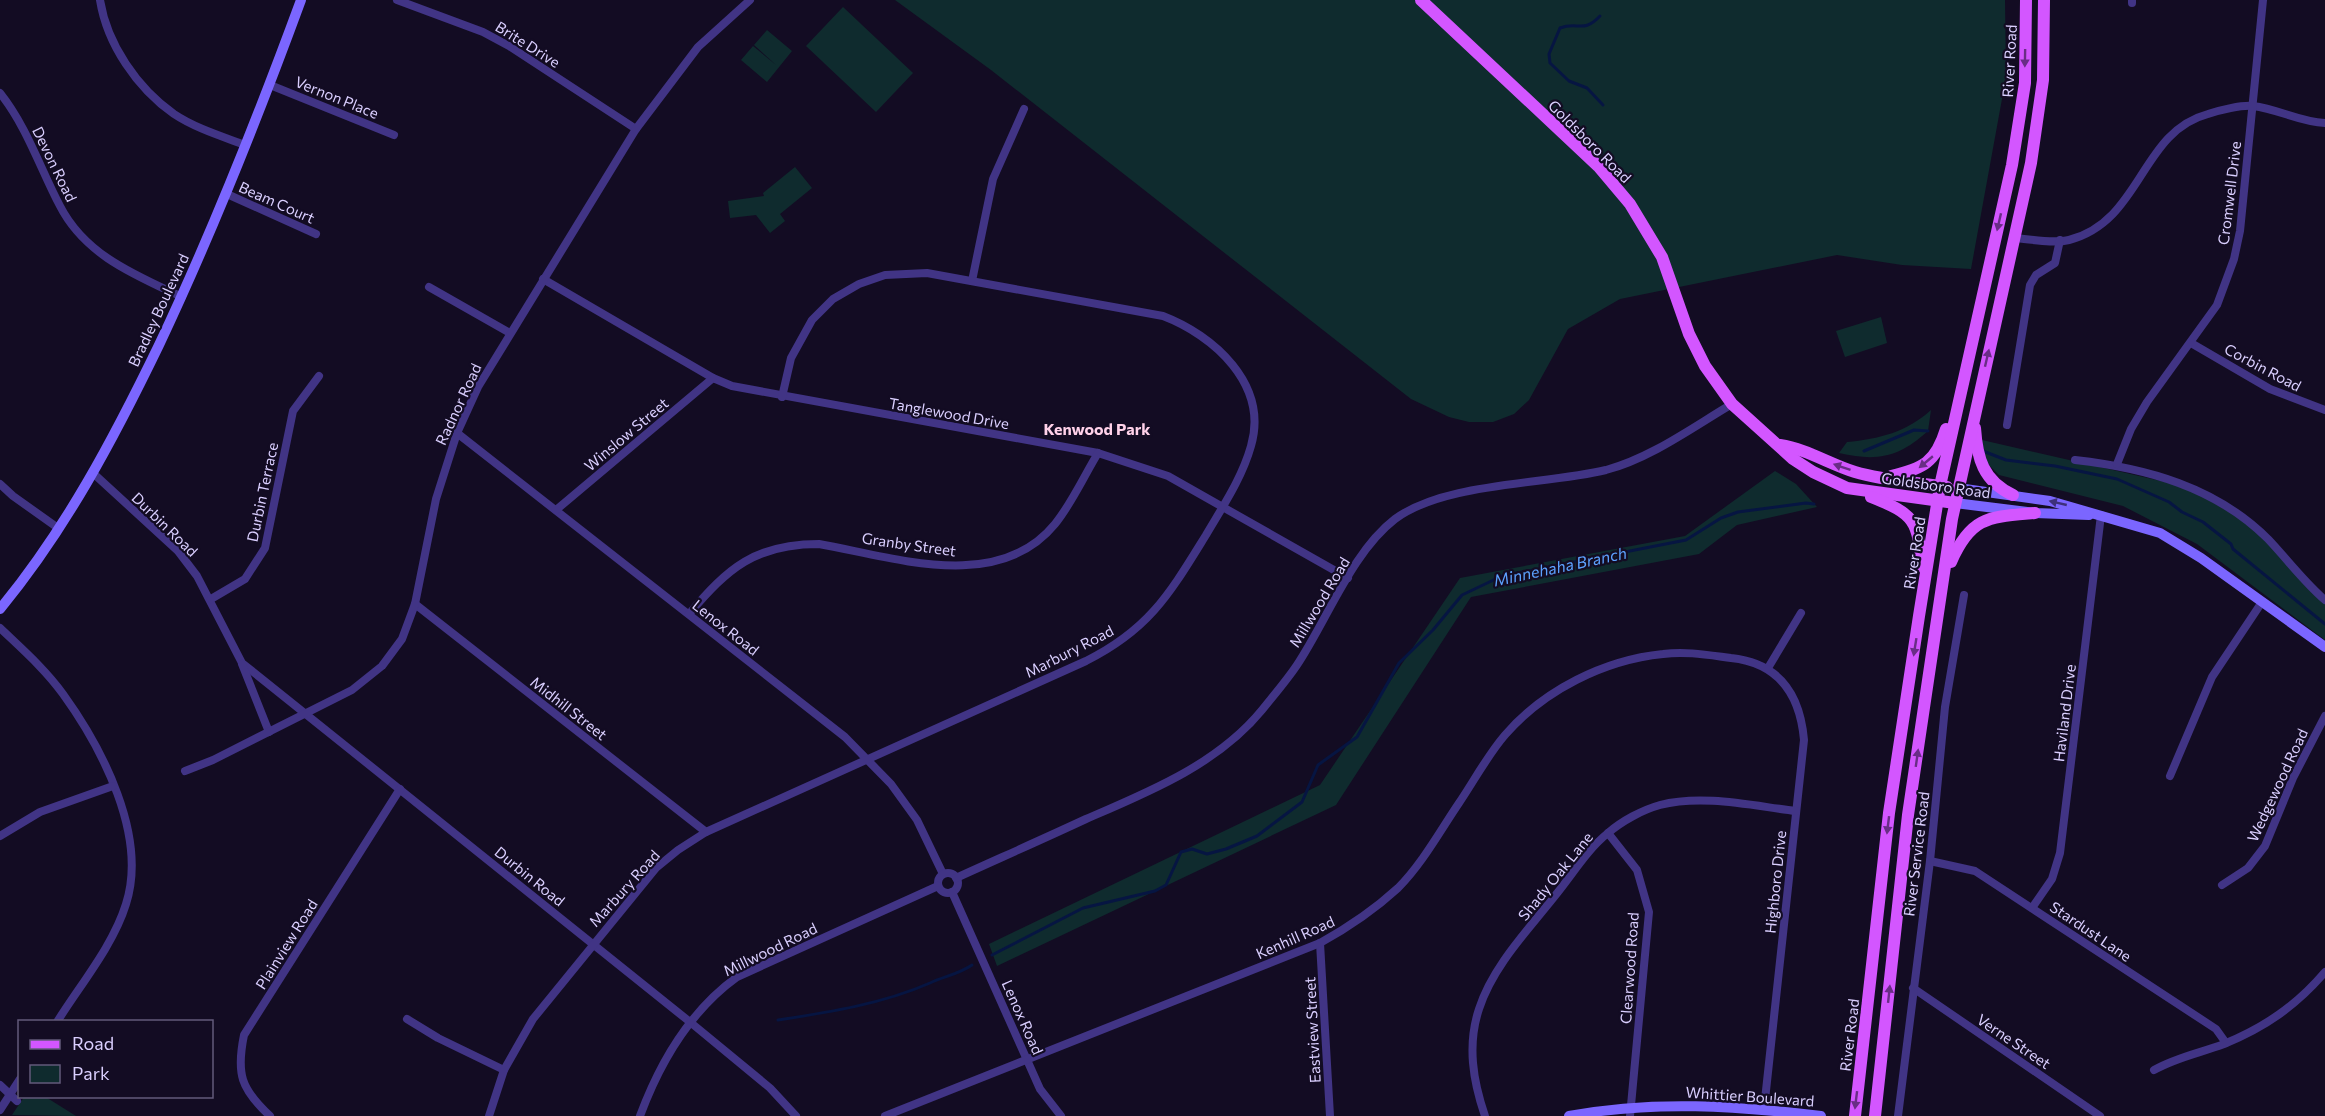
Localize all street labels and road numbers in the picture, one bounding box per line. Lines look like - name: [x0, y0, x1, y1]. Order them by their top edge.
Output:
- street label: Brite Drive: [492, 17, 564, 71]
- street label: River Road: [1998, 24, 2020, 98]
- street label: Vernon Place: [293, 72, 382, 122]
- street label: Goldsboro Road: [1545, 96, 1635, 186]
- street label: Devon Road: [29, 123, 81, 205]
- street label: Cromwell Drive: [2214, 140, 2244, 246]
- street label: Beam Court: [236, 177, 318, 227]
- street label: Bradley Boulevard: [124, 251, 192, 369]
- street label: Corbin Road: [2221, 339, 2305, 395]
- street label: Radnor Road: [431, 360, 485, 448]
- street label: Winslow Street: [580, 394, 672, 474]
- street label: Tanglewood Drive: [887, 394, 1011, 432]
- street label: Durbin Terrace: [243, 441, 281, 543]
- street label: Goldsboro Road: [1880, 468, 1992, 502]
- street label: Durbin Road: [128, 488, 202, 560]
- street label: River Road: [1899, 515, 1929, 591]
- street label: Granby Street: [861, 528, 957, 560]
- street label: Millwood Road: [1285, 554, 1353, 650]
- street label: Lenox Road: [689, 595, 763, 659]
- street label: Marbury Road: [1022, 621, 1116, 681]
- street label: Haviland Drive: [2049, 663, 2079, 763]
- street label: Midhill Street: [527, 673, 611, 743]
- street label: Wedgewood Road: [2243, 726, 2311, 844]
- street label: River Service Road: [1899, 791, 1933, 917]
- street label: Shady Oak Lane: [1514, 828, 1596, 924]
- street label: Highboro Drive: [1761, 830, 1789, 934]
- street label: Durbin Road: [491, 842, 569, 910]
- street label: Marbury Road: [585, 846, 663, 930]
- street label: Plainview Road: [251, 896, 321, 992]
- street label: Stardust Lane: [2047, 897, 2135, 965]
- street label: Clearwood Road: [1616, 911, 1642, 1025]
- street label: Kenhill Road: [1253, 912, 1337, 962]
- street label: Millwood Road: [720, 919, 820, 979]
- street label: Eastview Street: [1300, 976, 1324, 1084]
- street label: Lenox Road: [999, 977, 1047, 1057]
- street label: River Road: [1836, 998, 1862, 1072]
- street label: Verne Street: [1974, 1010, 2054, 1072]
- street label: Whittier Boulevard: [1685, 1083, 1815, 1109]

